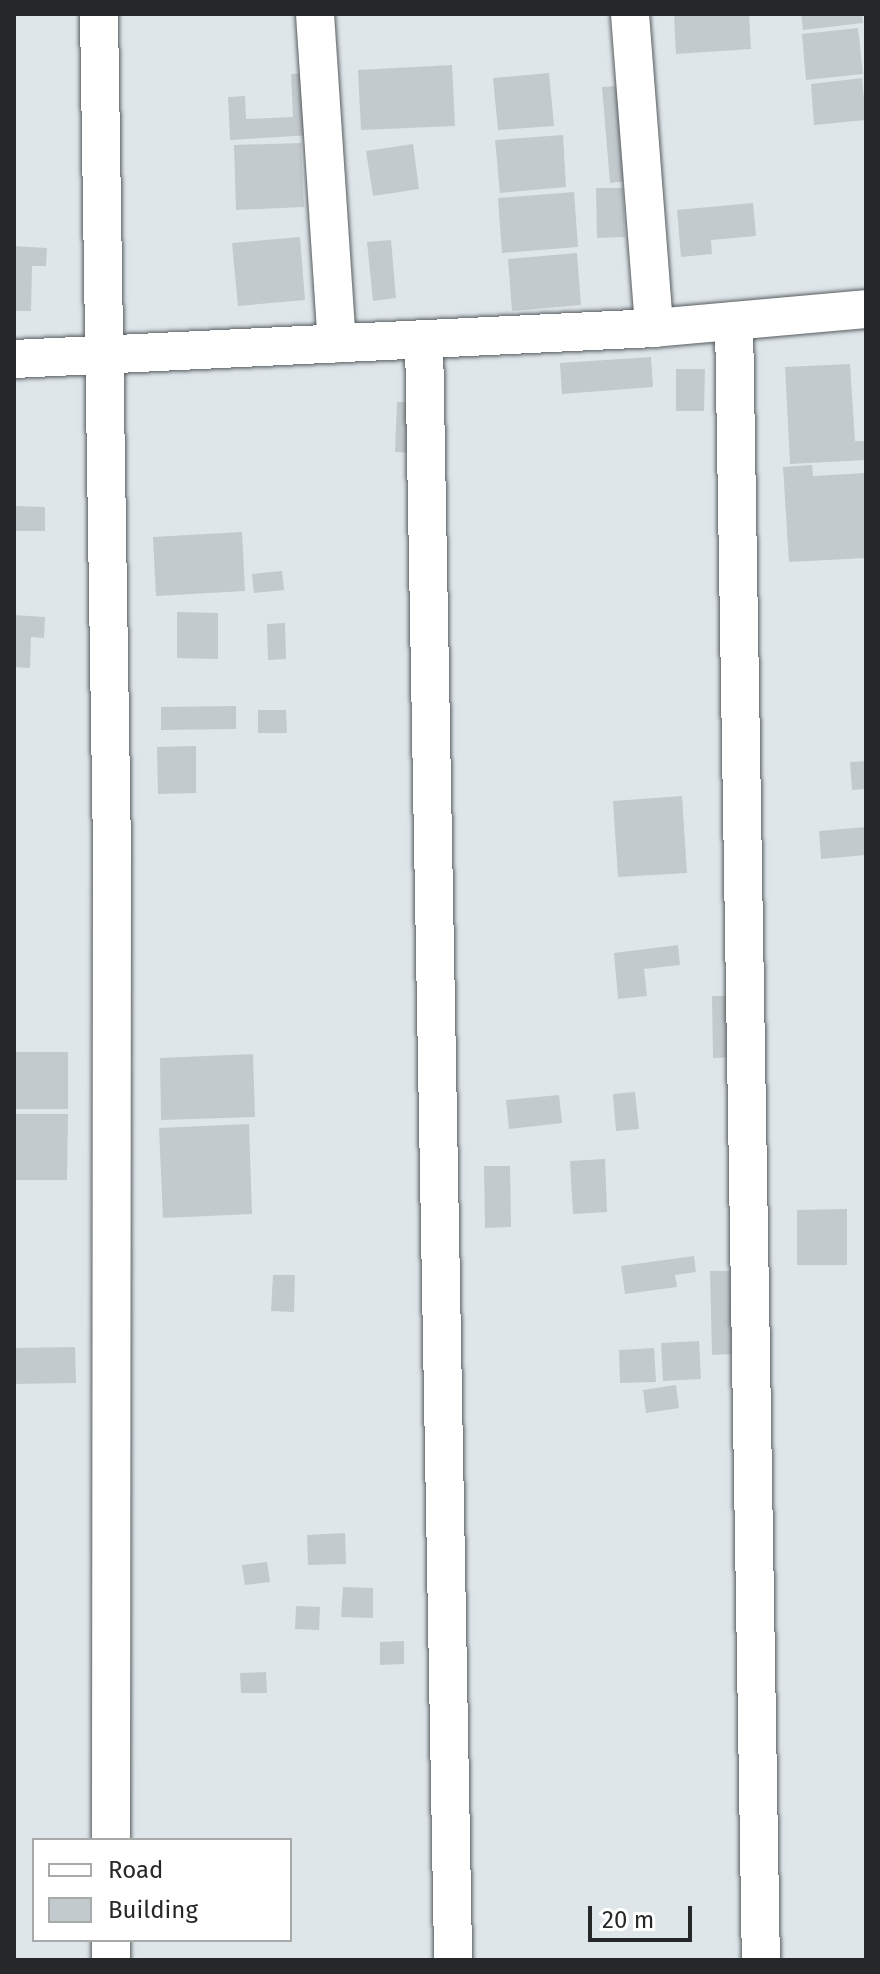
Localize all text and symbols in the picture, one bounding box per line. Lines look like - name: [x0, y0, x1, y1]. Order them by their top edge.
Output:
- legend: [32, 1838, 292, 1942]
- text: Road: [108, 1856, 163, 1884]
- scale bar: [592, 1890, 696, 1940]
- text: Building: [108, 1896, 198, 1924]
- text: 20 m: [602, 1906, 654, 1934]

